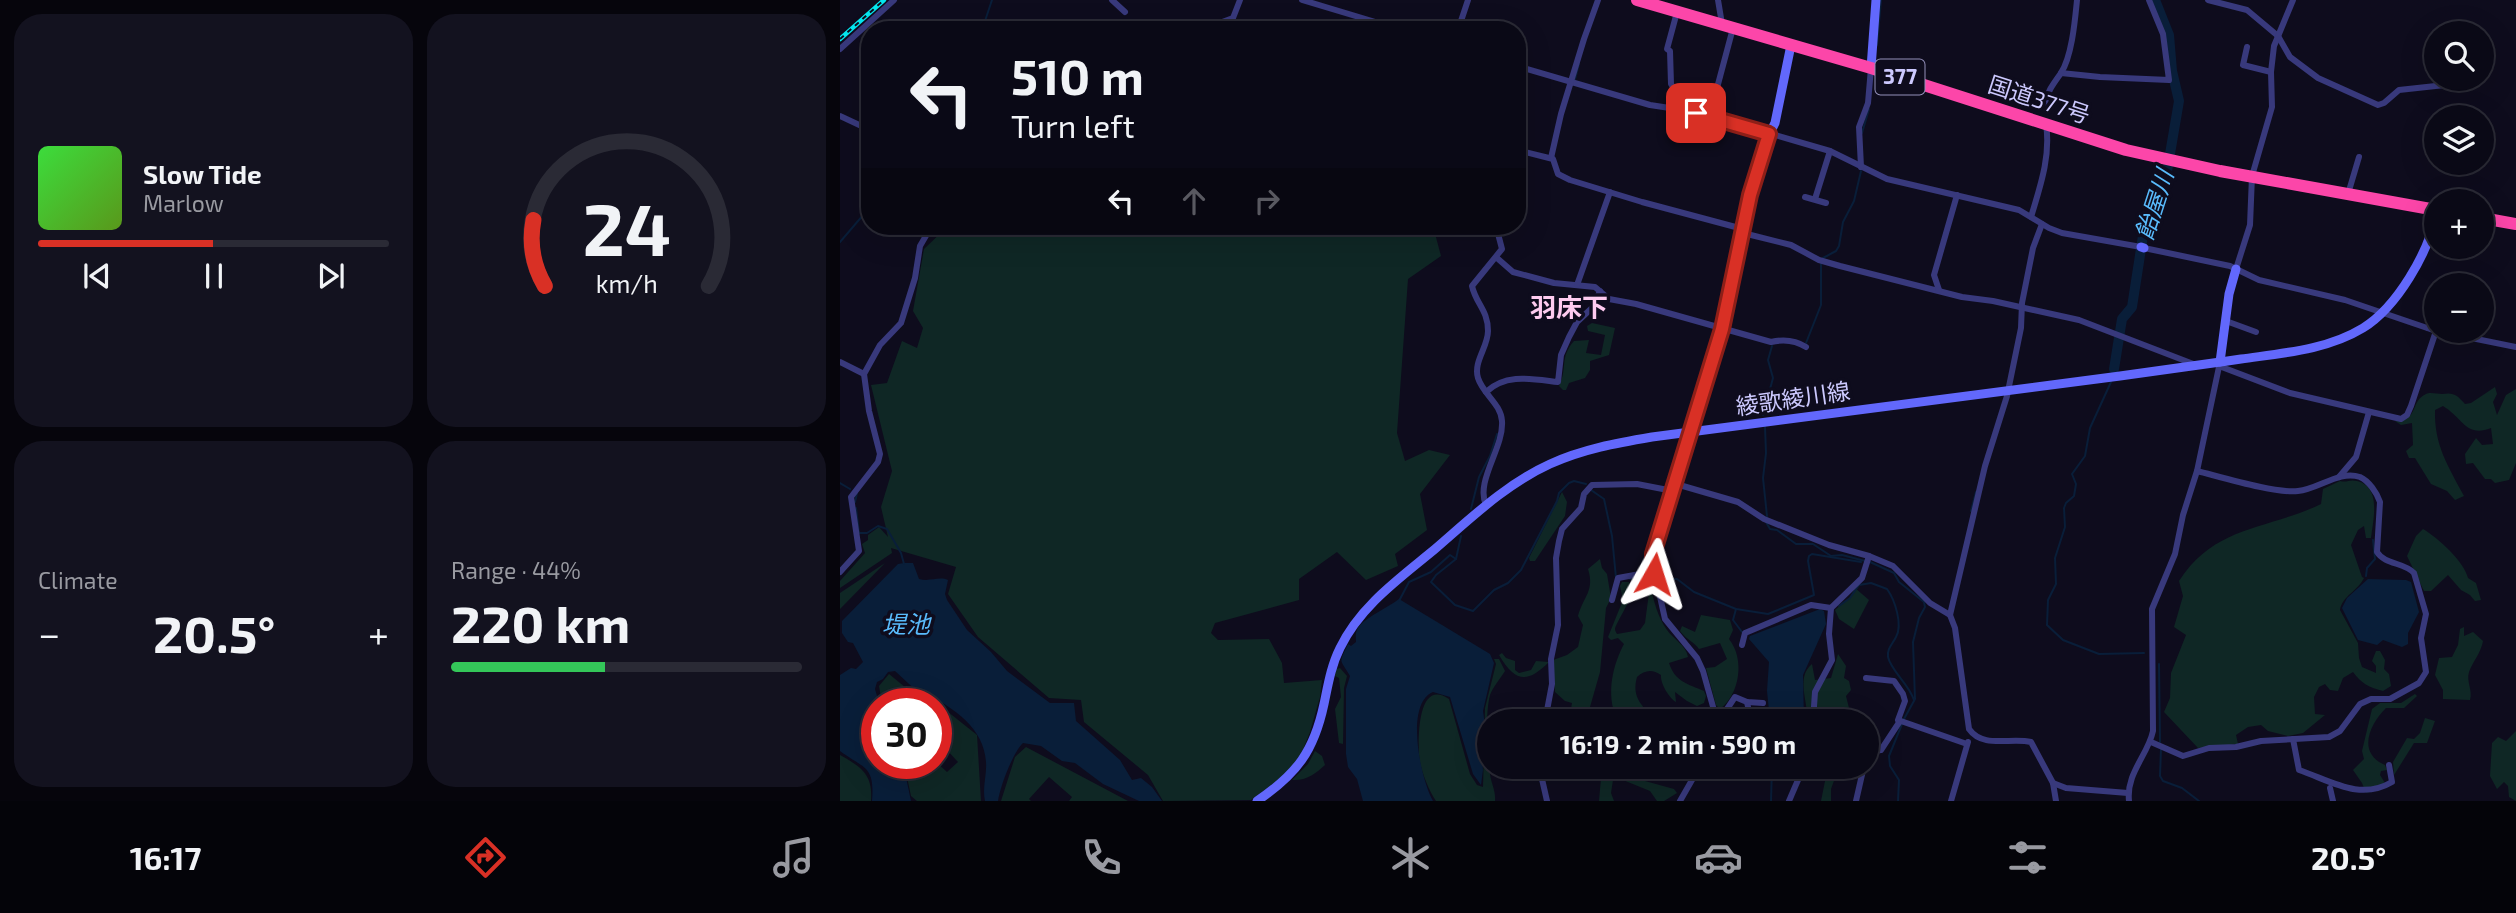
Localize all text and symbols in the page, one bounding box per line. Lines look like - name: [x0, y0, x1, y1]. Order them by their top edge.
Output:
- map controls: [2424, 21, 2494, 343]
- button: search: [2424, 21, 2494, 91]
- text: 510 m: [1011, 46, 1144, 105]
- icon: left: [896, 49, 987, 140]
- road number: 377: [1876, 60, 1924, 94]
- street label: 国道377号: [1985, 69, 2094, 129]
- pin: [1666, 83, 1726, 143]
- icon: arrive: [1677, 94, 1715, 132]
- button: layers: [2424, 105, 2494, 175]
- text: Turn left: [1011, 106, 1135, 144]
- text: Slow Tide: [143, 158, 262, 189]
- water label: 飴屋川: [2129, 163, 2179, 243]
- icon: left: [1102, 182, 1140, 220]
- icon: ahead: [1175, 182, 1213, 220]
- icon: right: [1248, 182, 1286, 220]
- text: 24: [582, 184, 671, 272]
- text: Marlow: [143, 189, 224, 217]
- button: +: [2424, 189, 2494, 259]
- icon: previous: [78, 257, 116, 295]
- icon: pause: [195, 257, 233, 295]
- icon: next: [312, 257, 350, 295]
- text: km/h: [595, 268, 658, 298]
- button: −: [2424, 273, 2494, 343]
- district label: 羽床下: [1530, 291, 1608, 322]
- street label: 綾歌綾川線: [1734, 376, 1852, 420]
- position arrow: [1617, 537, 1691, 611]
- text: Range · 44%: [451, 556, 581, 584]
- text: Climate: [38, 566, 118, 594]
- text: 220 km: [451, 591, 630, 653]
- text: 20.5°: [153, 601, 275, 663]
- water label: 堤池: [882, 609, 932, 638]
- text: −: [38, 610, 60, 656]
- text: +: [368, 610, 389, 656]
- speed limit sign: 30: [861, 688, 952, 779]
- text: 16:19 · 2 min · 590 m: [1560, 728, 1796, 759]
- icon: directions: [461, 833, 510, 882]
- icon: music: [769, 833, 818, 882]
- icon: phone: [1077, 833, 1126, 882]
- icon: climate: [1386, 833, 1435, 882]
- icon: car: [1694, 833, 1743, 882]
- icon: filters: [2003, 833, 2052, 882]
- text: 16:17: [130, 838, 201, 876]
- text: 20.5°: [2311, 838, 2386, 876]

